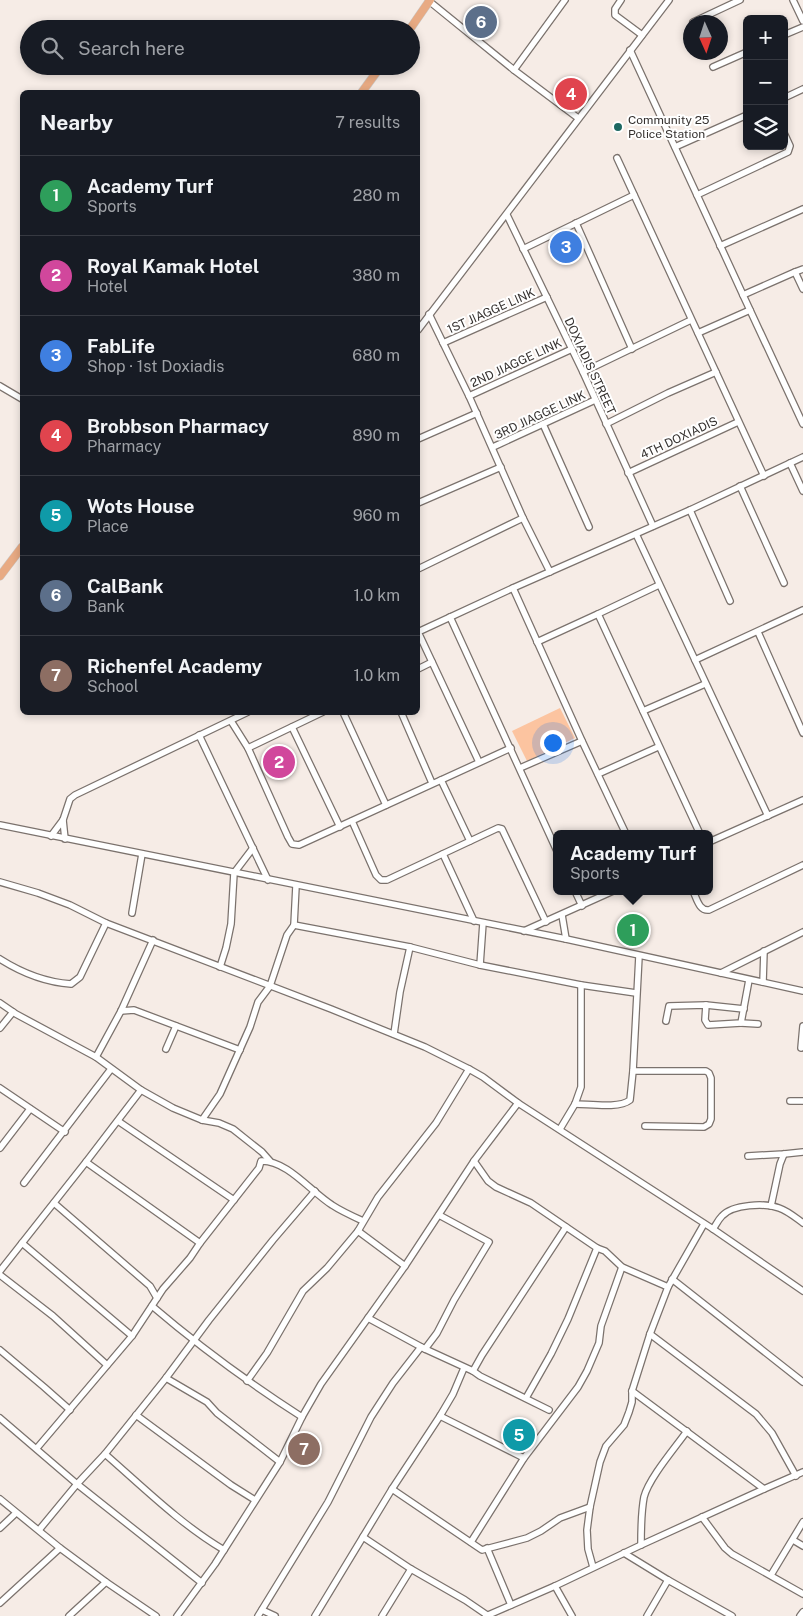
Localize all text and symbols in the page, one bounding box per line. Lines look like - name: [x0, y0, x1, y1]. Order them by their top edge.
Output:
- pin: 6: [465, 3, 497, 41]
- north arrow: [683, 15, 728, 60]
- map controls: [743, 15, 788, 150]
- button: +: [743, 15, 788, 60]
- search box: [20, 20, 420, 75]
- icon: search: [38, 34, 66, 62]
- text: Search here: [78, 37, 185, 59]
- button: −: [743, 60, 788, 105]
- pin: 4: [555, 75, 587, 113]
- button: layers: [743, 105, 788, 150]
- text: Nearby: [40, 110, 113, 135]
- text: 7 results: [335, 113, 400, 132]
- place label: Community 25 Police Station: [628, 113, 710, 141]
- marker: Community 25 Police Station: [612, 121, 624, 133]
- text: Academy Turf: [87, 175, 213, 197]
- text: 1: [53, 186, 59, 205]
- text: 280 m: [353, 186, 400, 205]
- text: Sports: [87, 197, 137, 216]
- pin: 3: [550, 228, 582, 266]
- text: Royal Kamak Hotel: [87, 255, 259, 277]
- text: 2: [51, 266, 61, 285]
- text: 380 m: [352, 266, 400, 285]
- text: Hotel: [87, 277, 128, 296]
- street label: 1ST JIAGGE LINK: [445, 285, 537, 337]
- street label: DOXIADIS STREET: [561, 315, 619, 417]
- text: FabLife: [87, 335, 155, 357]
- street label: 2ND JIAGGE LINK: [468, 336, 564, 390]
- text: 3: [51, 346, 61, 365]
- text: 680 m: [352, 346, 400, 365]
- text: Shop · 1st Doxiadis: [87, 357, 224, 376]
- street label: 3RD JIAGGE LINK: [492, 388, 588, 442]
- street label: 4TH DOXIADIS: [638, 414, 720, 462]
- text: Brobbson Pharmacy: [87, 415, 269, 437]
- text: 4: [51, 426, 61, 445]
- text: 890 m: [352, 426, 400, 445]
- text: Pharmacy: [87, 437, 161, 456]
- text: Wots House: [87, 495, 195, 517]
- text: 5: [51, 506, 61, 525]
- text: 960 m: [353, 506, 400, 525]
- text: Place: [87, 517, 129, 536]
- text: CalBank: [87, 575, 163, 597]
- text: 6: [51, 586, 61, 605]
- text: 1.0 km: [353, 586, 400, 605]
- text: Bank: [87, 597, 125, 616]
- text: Richenfel Academy: [87, 655, 262, 677]
- text: 7: [51, 666, 61, 685]
- text: 1.0 km: [353, 666, 400, 685]
- text: School: [87, 677, 138, 696]
- your location: [540, 730, 566, 756]
- pin: 2: [263, 743, 295, 781]
- popup: [553, 830, 713, 895]
- text: Academy Turf: [570, 842, 696, 864]
- text: Sports: [570, 864, 620, 883]
- pin: 1: [617, 911, 649, 949]
- pin: 5: [503, 1416, 535, 1454]
- pin: 7: [288, 1430, 320, 1468]

